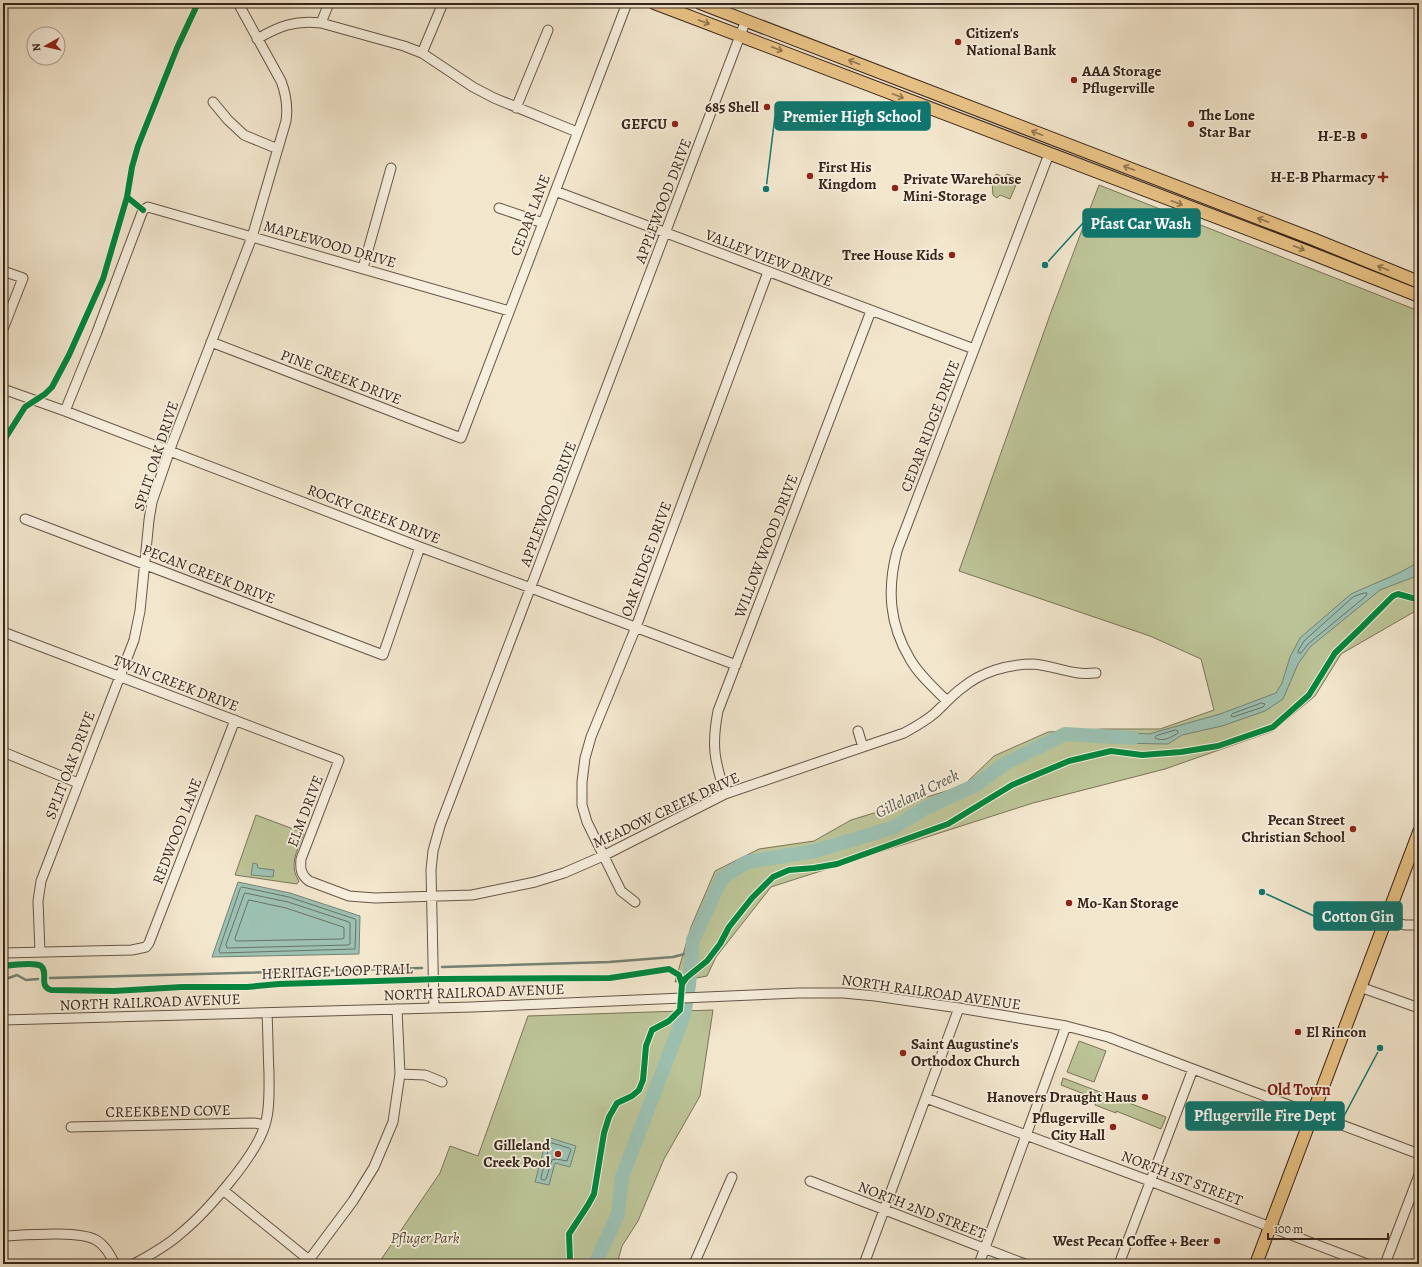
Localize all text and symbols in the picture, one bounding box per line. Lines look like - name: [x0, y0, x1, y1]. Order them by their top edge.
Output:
- one-way arrow: [698, 18, 710, 26]
- place label: Citizen's National Bank: [966, 23, 1056, 60]
- north arrow: [26, 26, 66, 66]
- marker: Citizen's National Bank: [953, 37, 963, 47]
- text: N: [29, 42, 45, 52]
- one-way arrow: [770, 46, 782, 54]
- one-way arrow: [848, 58, 860, 66]
- place label: AAA Storage Pflugerville: [1081, 61, 1161, 98]
- marker: AAA Storage Pflugerville: [1069, 75, 1079, 85]
- one-way arrow: [892, 93, 904, 101]
- place label: 685 Shell: [705, 97, 759, 117]
- marker: 685 Shell: [762, 102, 772, 112]
- callout: Premier High School: [775, 102, 930, 130]
- place label: The Lone Star Bar: [1199, 105, 1255, 142]
- text: Premier High School: [783, 106, 922, 128]
- place label: GEFCU: [621, 114, 667, 134]
- marker: GEFCU: [670, 119, 680, 129]
- marker: The Lone Star Bar: [1186, 119, 1196, 129]
- place label: H-E-B: [1317, 126, 1356, 146]
- one-way arrow: [1031, 129, 1043, 137]
- marker: H-E-B: [1359, 131, 1369, 141]
- street label: APPLEWOOD DRIVE: [630, 136, 696, 267]
- place label: First His Kingdom: [818, 157, 877, 194]
- one-way arrow: [1123, 164, 1135, 172]
- place label: H-E-B Pharmacy: [1270, 167, 1376, 187]
- place label: Private Warehouse Mini-Storage: [903, 169, 1021, 206]
- street label: CEDAR LANE: [505, 171, 555, 259]
- marker: First His Kingdom: [805, 171, 815, 181]
- marker: H-E-B Pharmacy: [1378, 172, 1388, 182]
- marker: Private Warehouse Mini-Storage: [890, 183, 900, 193]
- one-way arrow: [1171, 199, 1183, 207]
- callout: Pfast Car Wash: [1083, 209, 1200, 237]
- text: Pfast Car Wash: [1090, 213, 1192, 235]
- street label: MAPLEWOOD DRIVE: [261, 216, 399, 272]
- one-way arrow: [1258, 216, 1270, 224]
- street label: VALLEY VIEW DRIVE: [702, 224, 836, 292]
- place label: Tree House Kids: [842, 245, 944, 265]
- one-way arrow: [1293, 245, 1305, 253]
- marker: Tree House Kids: [947, 250, 957, 260]
- one-way arrow: [1377, 263, 1389, 271]
- street label: PINE CREEK DRIVE: [278, 345, 404, 409]
- street label: CEDAR RIDGE DRIVE: [896, 357, 964, 495]
- street label: SPLIT OAK DRIVE: [129, 399, 183, 513]
- street label: APPLEWOOD DRIVE: [515, 439, 581, 570]
- street label: WILLOW WOOD DRIVE: [729, 471, 803, 622]
- street label: ROCKY CREEK DRIVE: [305, 479, 443, 549]
- street label: OAK RIDGE DRIVE: [616, 498, 676, 620]
- street label: PECAN CREEK DRIVE: [140, 539, 278, 609]
- street label: TWIN CREEK DRIVE: [110, 650, 242, 716]
- street label: SPLIT OAK DRIVE: [40, 708, 100, 822]
- water label: Gilleland Creek: [871, 764, 963, 824]
- street label: MEADOW CREEK DRIVE: [589, 767, 743, 853]
- street label: ELM DRIVE: [282, 772, 328, 850]
- street label: REDWOOD LANE: [148, 775, 206, 887]
- place label: Pecan Street Christian School: [1241, 810, 1345, 847]
- marker: Pecan Street Christian School: [1348, 824, 1358, 834]
- place label: Mo-Kan Storage: [1077, 893, 1179, 913]
- marker: Mo-Kan Storage: [1064, 898, 1074, 908]
- callout: Cotton Gin: [1314, 902, 1402, 930]
- text: Cotton Gin: [1322, 906, 1394, 928]
- street label: HERITAGE LOOP TRAIL: [261, 958, 413, 984]
- street label: NORTH RAILROAD AVENUE: [840, 970, 1022, 1014]
- street label: NORTH RAILROAD AVENUE: [383, 979, 565, 1005]
- street label: NORTH RAILROAD AVENUE: [59, 989, 241, 1015]
- place label: El Rincon: [1306, 1022, 1367, 1042]
- marker: El Rincon: [1293, 1027, 1303, 1037]
- place label: Saint Augustine's Orthodox Church: [911, 1034, 1020, 1071]
- marker: Saint Augustine's Orthodox Church: [898, 1048, 908, 1058]
- district label: Old Town: [1267, 1079, 1331, 1101]
- place label: Hanovers Draught Haus: [986, 1087, 1137, 1107]
- marker: Hanovers Draught Haus: [1140, 1092, 1150, 1102]
- street label: CREEKBEND COVE: [105, 1100, 231, 1122]
- callout: Pflugerville Fire Dept: [1186, 1102, 1344, 1130]
- text: Pflugerville Fire Dept: [1194, 1105, 1337, 1127]
- place label: Pflugerville City Hall: [1032, 1108, 1105, 1145]
- marker: Pflugerville City Hall: [1108, 1122, 1118, 1132]
- place label: Gilleland Creek Pool: [483, 1135, 551, 1172]
- street label: NORTH 1ST STREET: [1119, 1146, 1246, 1211]
- marker: Gilleland Creek Pool: [553, 1149, 563, 1159]
- street label: NORTH 2ND STREET: [855, 1176, 990, 1244]
- scale bar: [1268, 1215, 1388, 1241]
- text: 100 m: [1274, 1221, 1303, 1237]
- park label: Pfluger Park: [391, 1228, 460, 1248]
- place label: West Pecan Coffee + Beer: [1052, 1231, 1209, 1251]
- marker: West Pecan Coffee + Beer: [1212, 1236, 1222, 1246]

